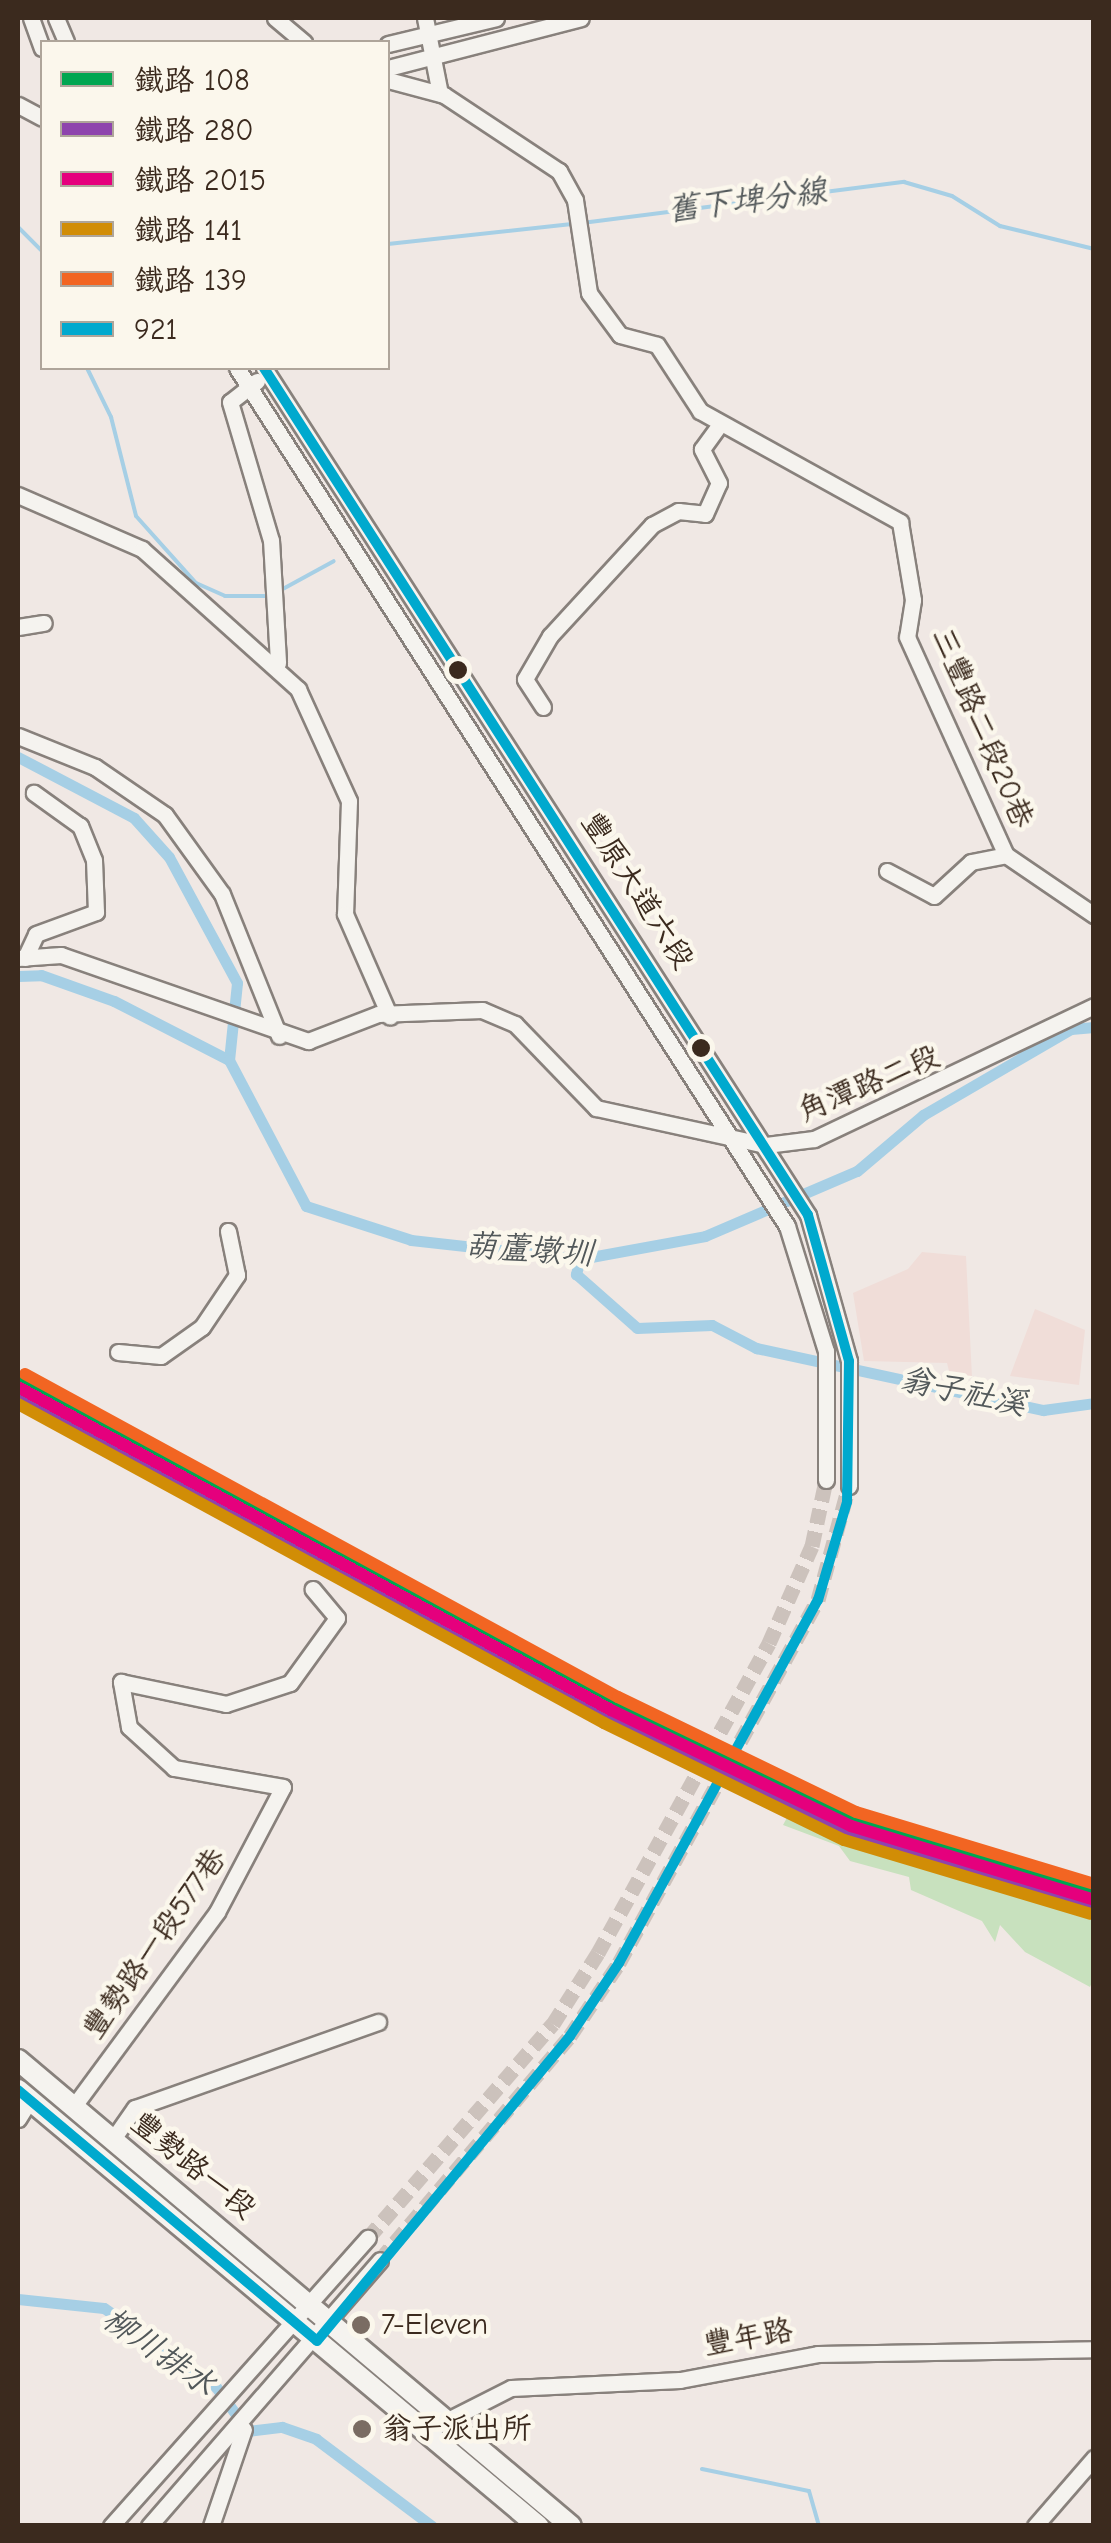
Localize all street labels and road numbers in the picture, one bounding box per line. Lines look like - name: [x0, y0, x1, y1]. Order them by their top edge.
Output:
- street label: 三豐路二段20巷: [924, 622, 1040, 834]
- street label: 豐原大道六段: [573, 806, 701, 976]
- street label: 角潭路二段: [793, 1038, 945, 1130]
- street label: 豐勢路一段577巷: [76, 1842, 234, 2046]
- street label: 豐勢路一段: [123, 2105, 263, 2227]
- street label: 豐年路: [701, 2312, 795, 2364]

